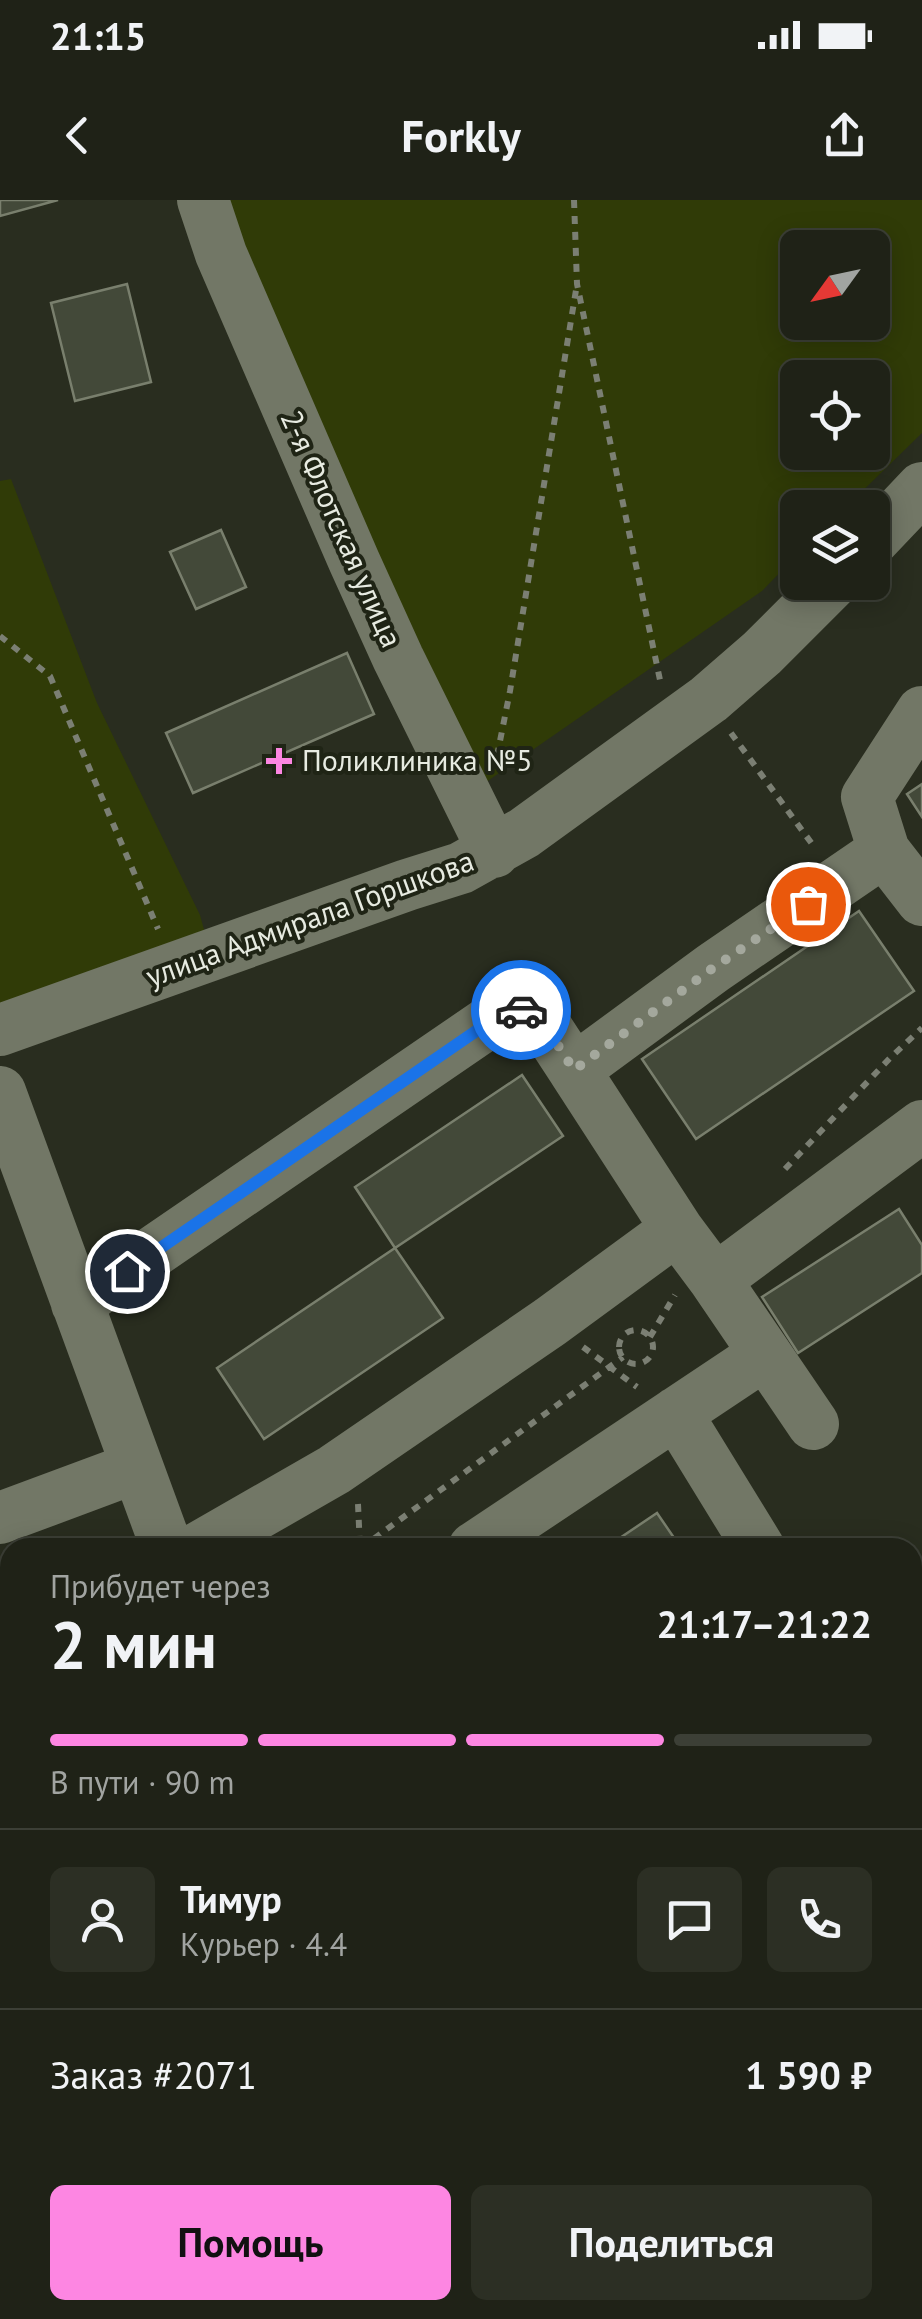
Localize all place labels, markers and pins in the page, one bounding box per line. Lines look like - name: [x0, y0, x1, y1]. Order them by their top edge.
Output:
- place label: Поликлиника №5: [302, 740, 533, 779]
- marker: Поликлиника №5: [266, 748, 292, 774]
- pin: [766, 862, 851, 947]
- pin: [85, 1229, 170, 1314]

